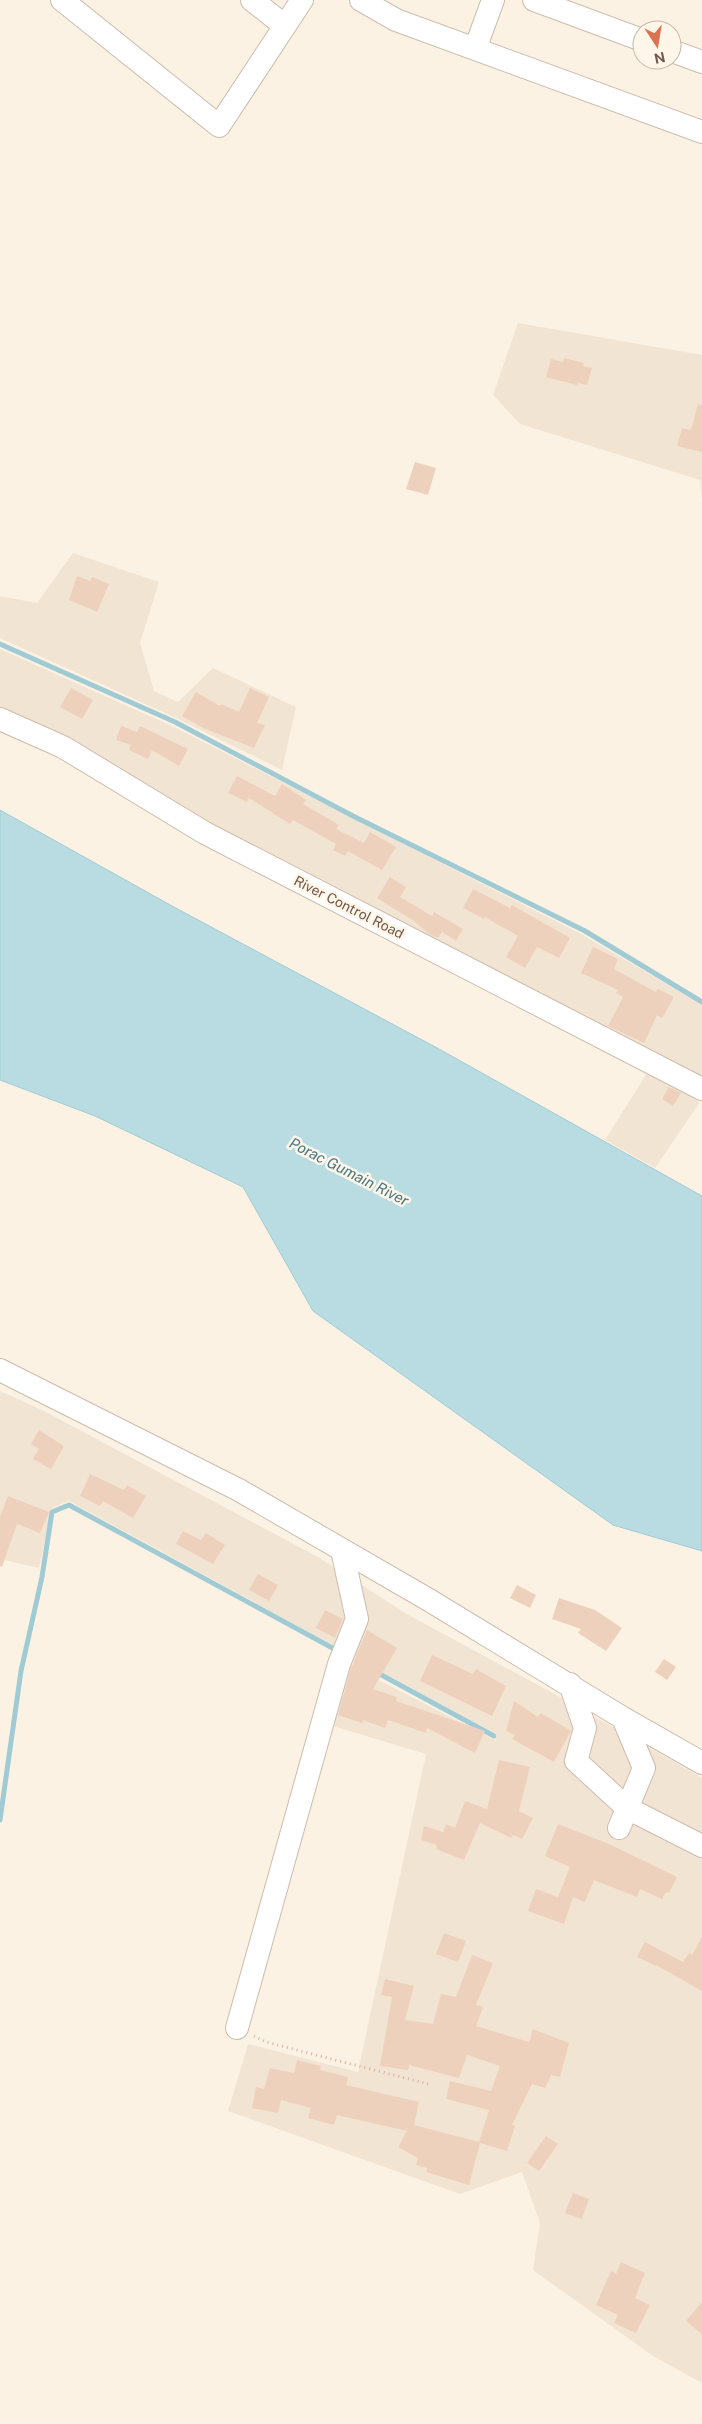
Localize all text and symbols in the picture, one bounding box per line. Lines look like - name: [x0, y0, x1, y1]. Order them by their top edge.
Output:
- north arrow: [632, 20, 682, 70]
- text: N: [653, 49, 667, 67]
- street label: River Control Road: [291, 872, 407, 942]
- water label: Porac Gumain River: [287, 1134, 412, 1209]

